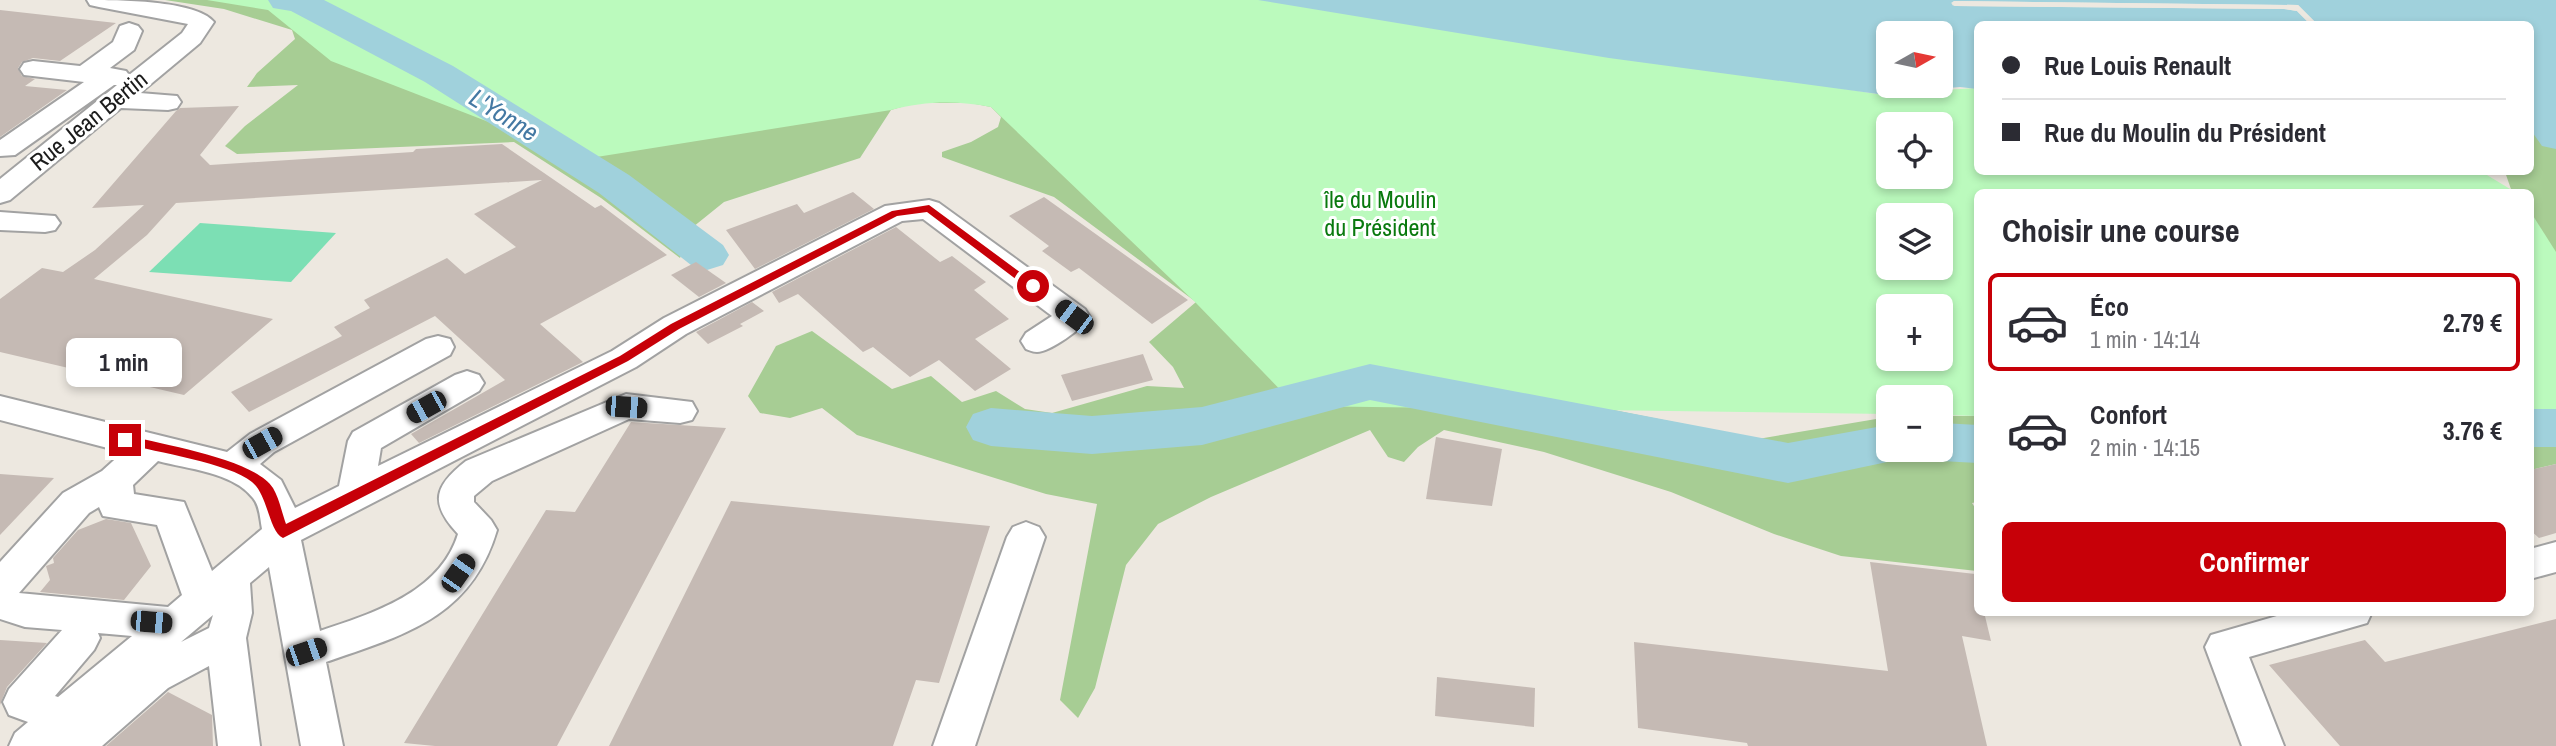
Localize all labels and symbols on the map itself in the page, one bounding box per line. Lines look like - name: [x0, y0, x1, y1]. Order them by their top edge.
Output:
- north arrow: [1876, 21, 1953, 98]
- street label: Rue Jean Bertin: [23, 63, 154, 177]
- water label: L'Yonne: [463, 80, 545, 149]
- park label: île du Moulin du Président: [1323, 183, 1436, 243]
- route start: [1017, 270, 1049, 302]
- car: [1051, 296, 1098, 338]
- callout: 1 min: [67, 338, 183, 388]
- car: [403, 388, 450, 426]
- car: [605, 395, 648, 419]
- route end: [109, 424, 141, 456]
- car: [239, 424, 286, 462]
- car: [438, 550, 479, 596]
- car: [130, 610, 173, 634]
- car: [283, 635, 330, 669]

